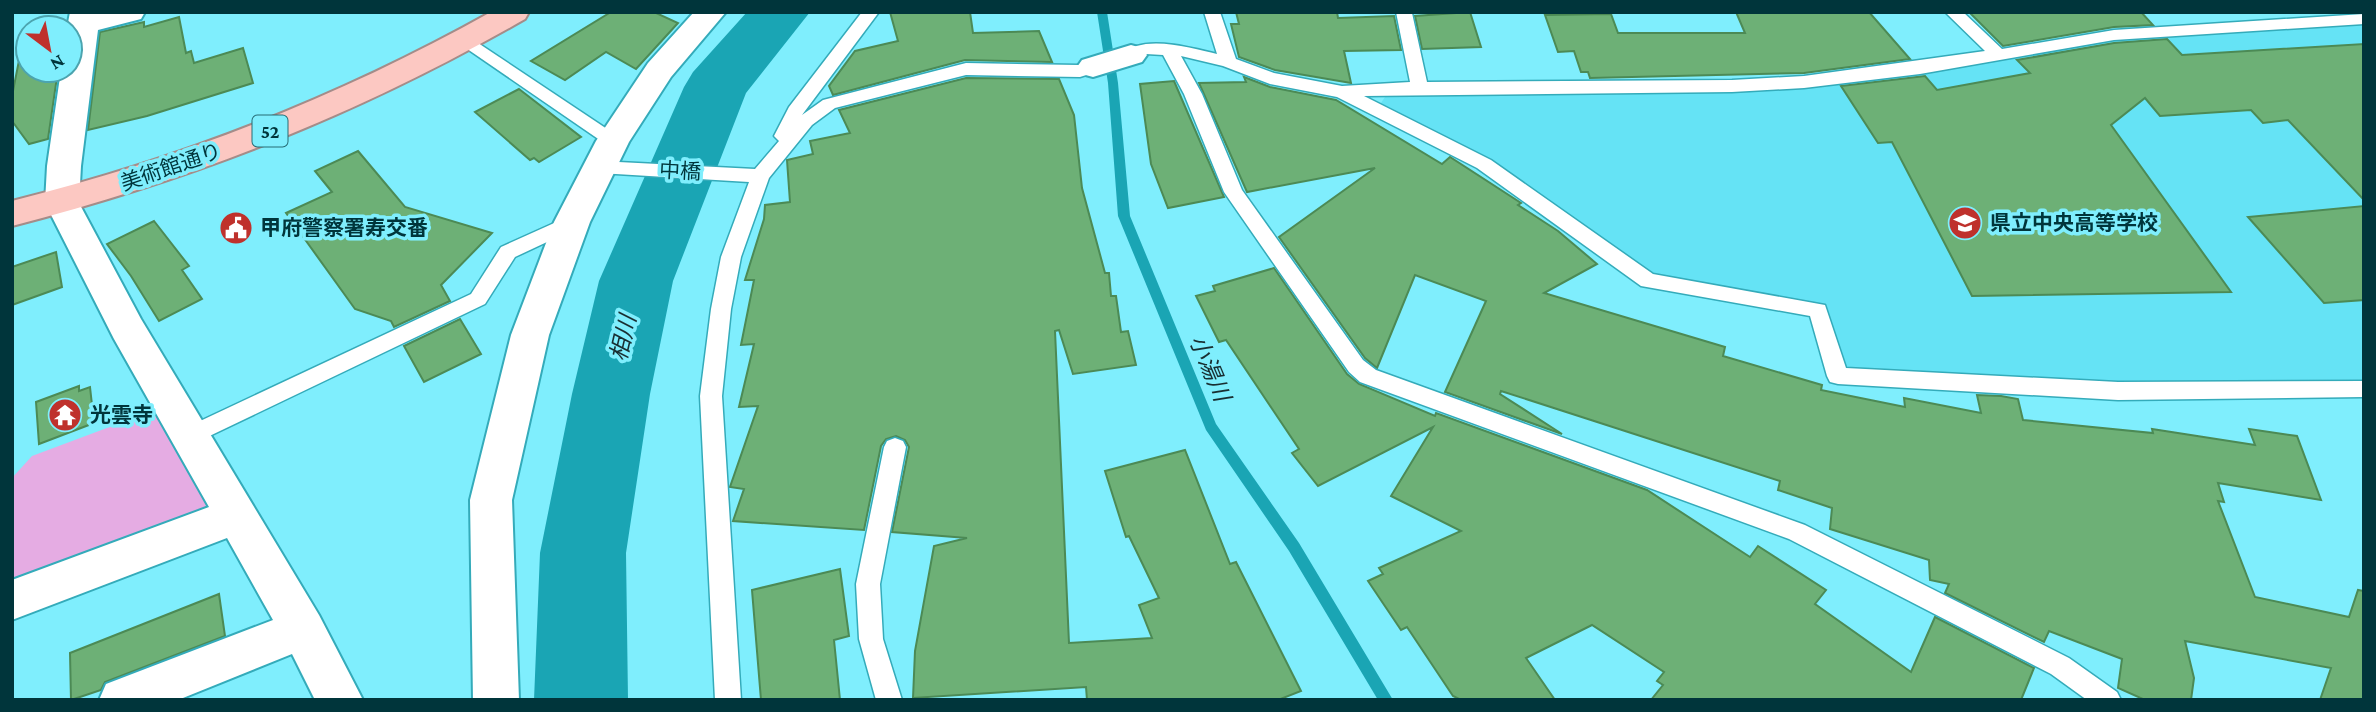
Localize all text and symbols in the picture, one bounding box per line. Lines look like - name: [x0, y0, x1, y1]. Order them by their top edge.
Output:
- north arrow: [14, 14, 84, 84]
- text: N: [47, 51, 69, 75]
- road number: 52: [252, 116, 288, 146]
- street label: 美術館通り: [117, 139, 225, 195]
- street label: 中橋: [658, 158, 702, 184]
- school or university icon: 県立中央高等学校: [1946, 204, 1984, 242]
- public building icon: 甲府警察署寿交番: [217, 209, 255, 247]
- place label: 県立中央高等学校: [1990, 211, 2158, 235]
- place label: 甲府警察署寿交番: [260, 216, 428, 240]
- water label: 相川: [605, 310, 642, 363]
- water label: 小湯川: [1185, 331, 1237, 408]
- temple icon: 光雲寺: [46, 396, 84, 434]
- place label: 光雲寺: [90, 403, 153, 427]

